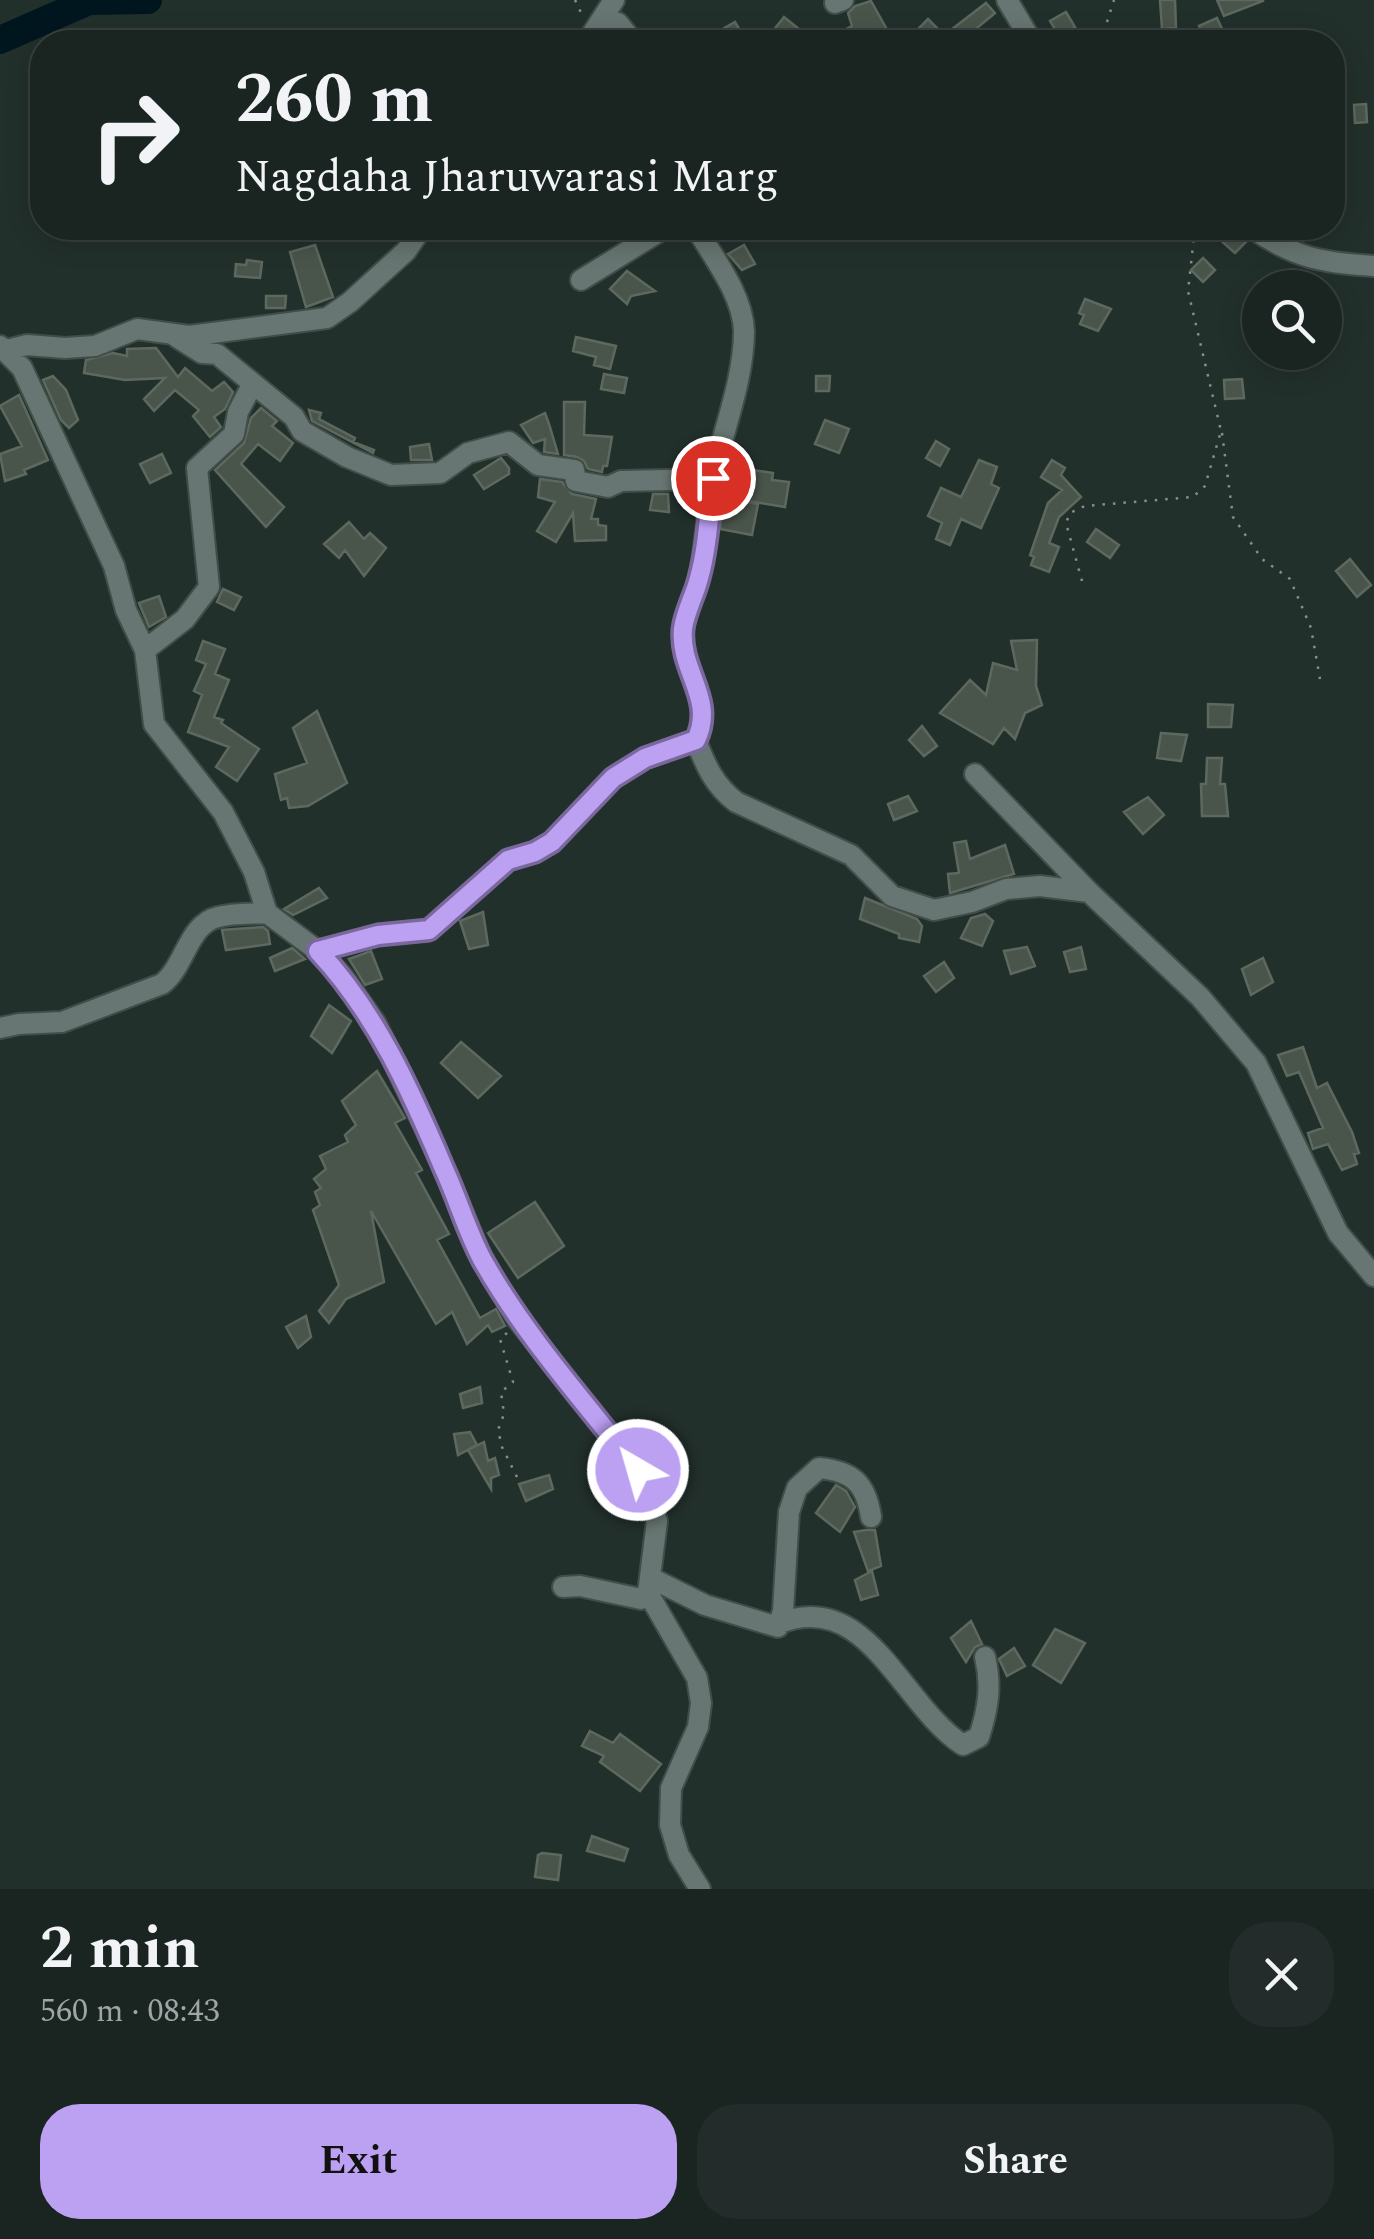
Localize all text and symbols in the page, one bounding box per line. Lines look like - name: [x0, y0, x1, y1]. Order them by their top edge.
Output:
- text: 260 m: [235, 47, 433, 153]
- icon: right: [70, 70, 200, 200]
- text: Nagdaha Jharuwarasi Marg: [235, 143, 779, 212]
- map controls: [1242, 270, 1342, 370]
- button: search: [1242, 270, 1342, 370]
- pin: [671, 436, 756, 521]
- icon: arrive: [686, 451, 741, 506]
- position arrow: [586, 1418, 690, 1522]
- text: 2 min: [40, 1903, 200, 1995]
- button: close: [1229, 1922, 1334, 2027]
- text: 560 m · 08:43: [40, 1987, 220, 2036]
- button: Exit: [40, 2104, 677, 2219]
- button: Share: [697, 2104, 1334, 2219]

